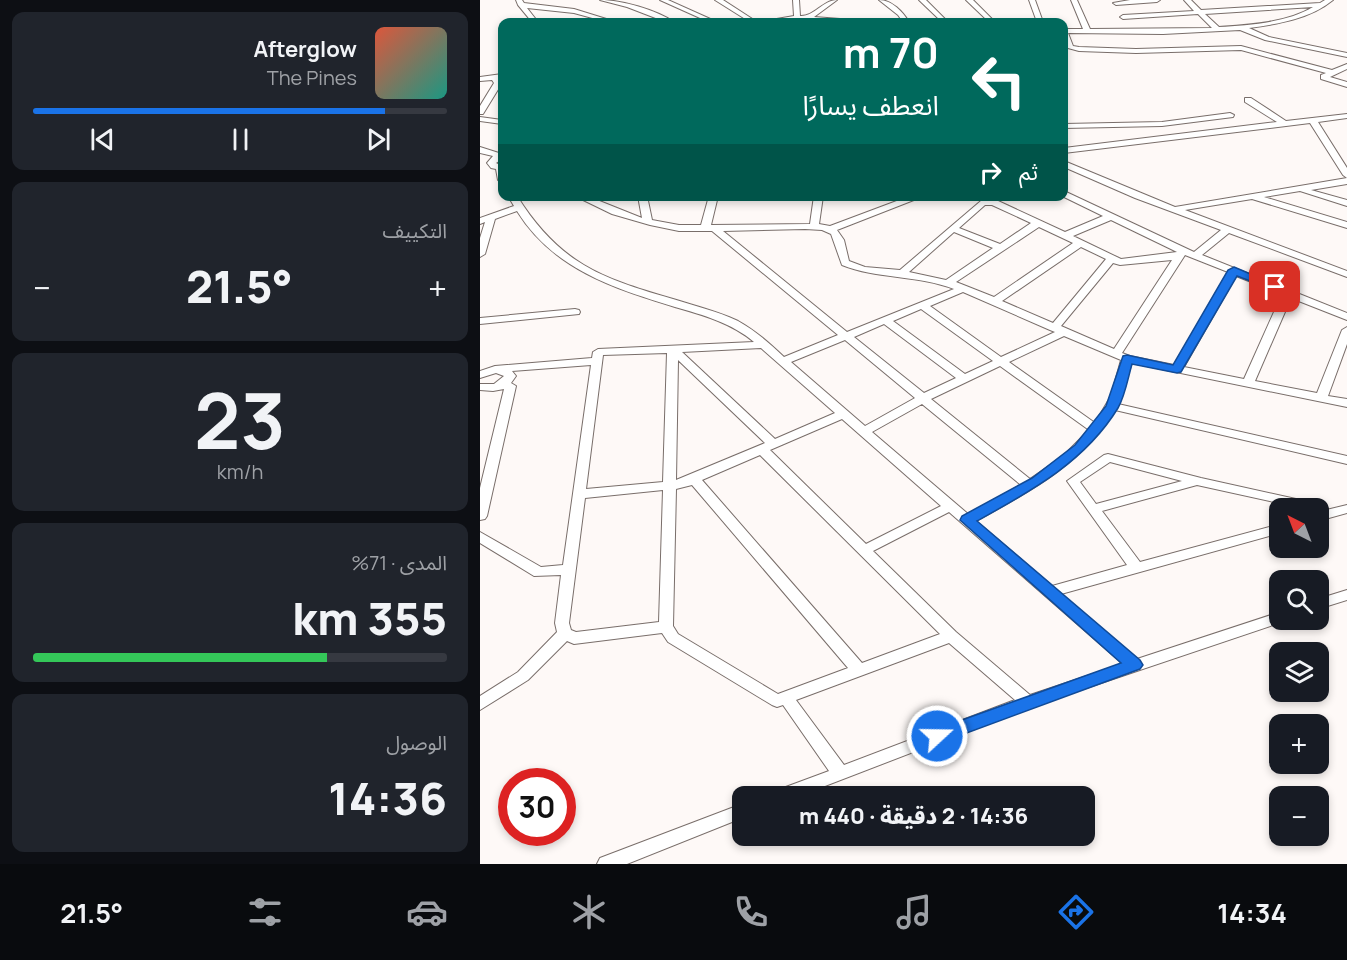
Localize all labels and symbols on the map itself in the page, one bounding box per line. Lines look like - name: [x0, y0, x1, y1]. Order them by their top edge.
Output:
- pin: [1249, 261, 1300, 312]
- north arrow: [1269, 498, 1329, 558]
- position arrow: [905, 704, 969, 768]
- speed limit sign: 30: [498, 768, 576, 846]

